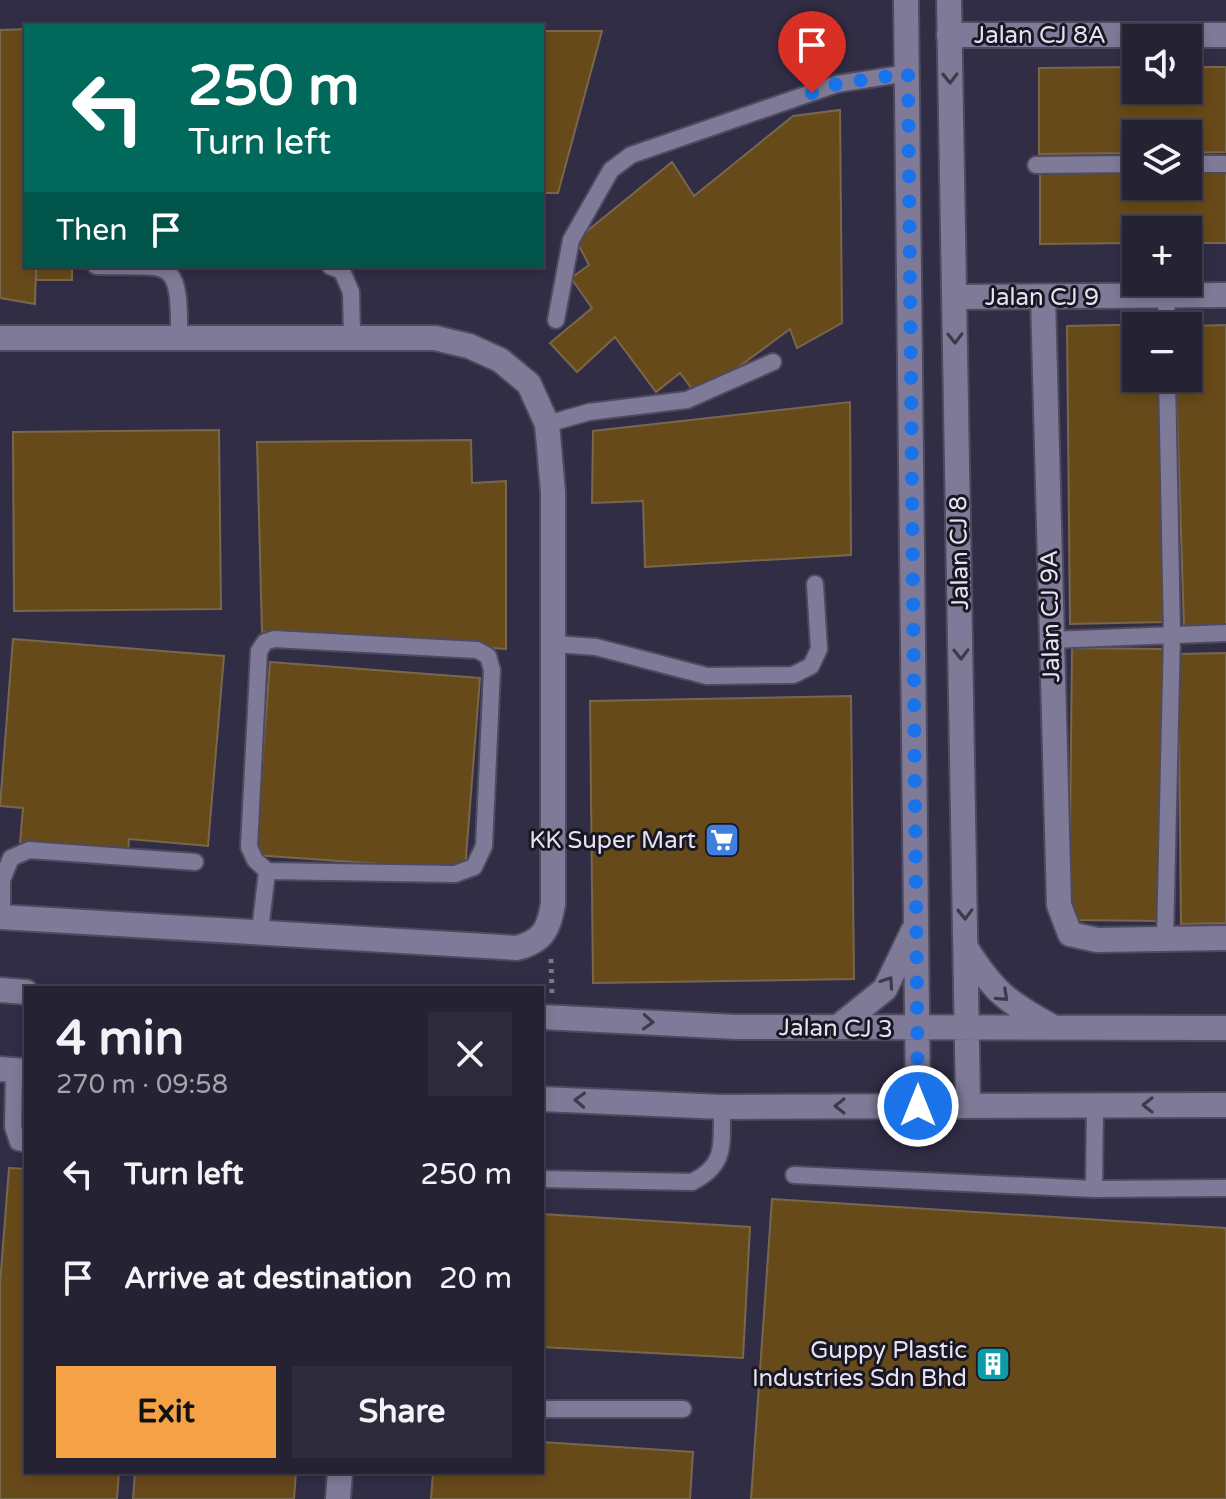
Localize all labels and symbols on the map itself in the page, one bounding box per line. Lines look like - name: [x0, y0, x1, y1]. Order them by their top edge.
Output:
- pin: [778, 11, 846, 93]
- street label: Jalan CJ 8A: [974, 21, 1106, 50]
- one-way arrow: [941, 72, 959, 85]
- street label: Jalan CJ 9: [985, 283, 1099, 312]
- one-way arrow: [947, 332, 964, 345]
- street label: Jalan CJ 8: [944, 496, 975, 610]
- street label: Jalan CJ 9A: [1035, 550, 1066, 682]
- one-way arrow: [952, 648, 970, 661]
- supermarket icon: KK Super Mart: [703, 821, 741, 859]
- place label: KK Super Mart: [529, 826, 696, 855]
- one-way arrow: [957, 908, 974, 921]
- one-way arrow: [878, 977, 893, 991]
- one-way arrow: [994, 986, 1008, 1001]
- street label: Jalan CJ 3: [779, 1013, 893, 1044]
- one-way arrow: [642, 1014, 655, 1031]
- position arrow: [876, 1064, 960, 1148]
- one-way arrow: [573, 1092, 586, 1109]
- one-way arrow: [1141, 1096, 1154, 1114]
- one-way arrow: [833, 1097, 846, 1115]
- place label: Guppy Plastic Industries Sdn Bhd: [752, 1336, 967, 1393]
- building icon: Guppy Plastic Industries Sdn Bhd: [974, 1345, 1012, 1383]

